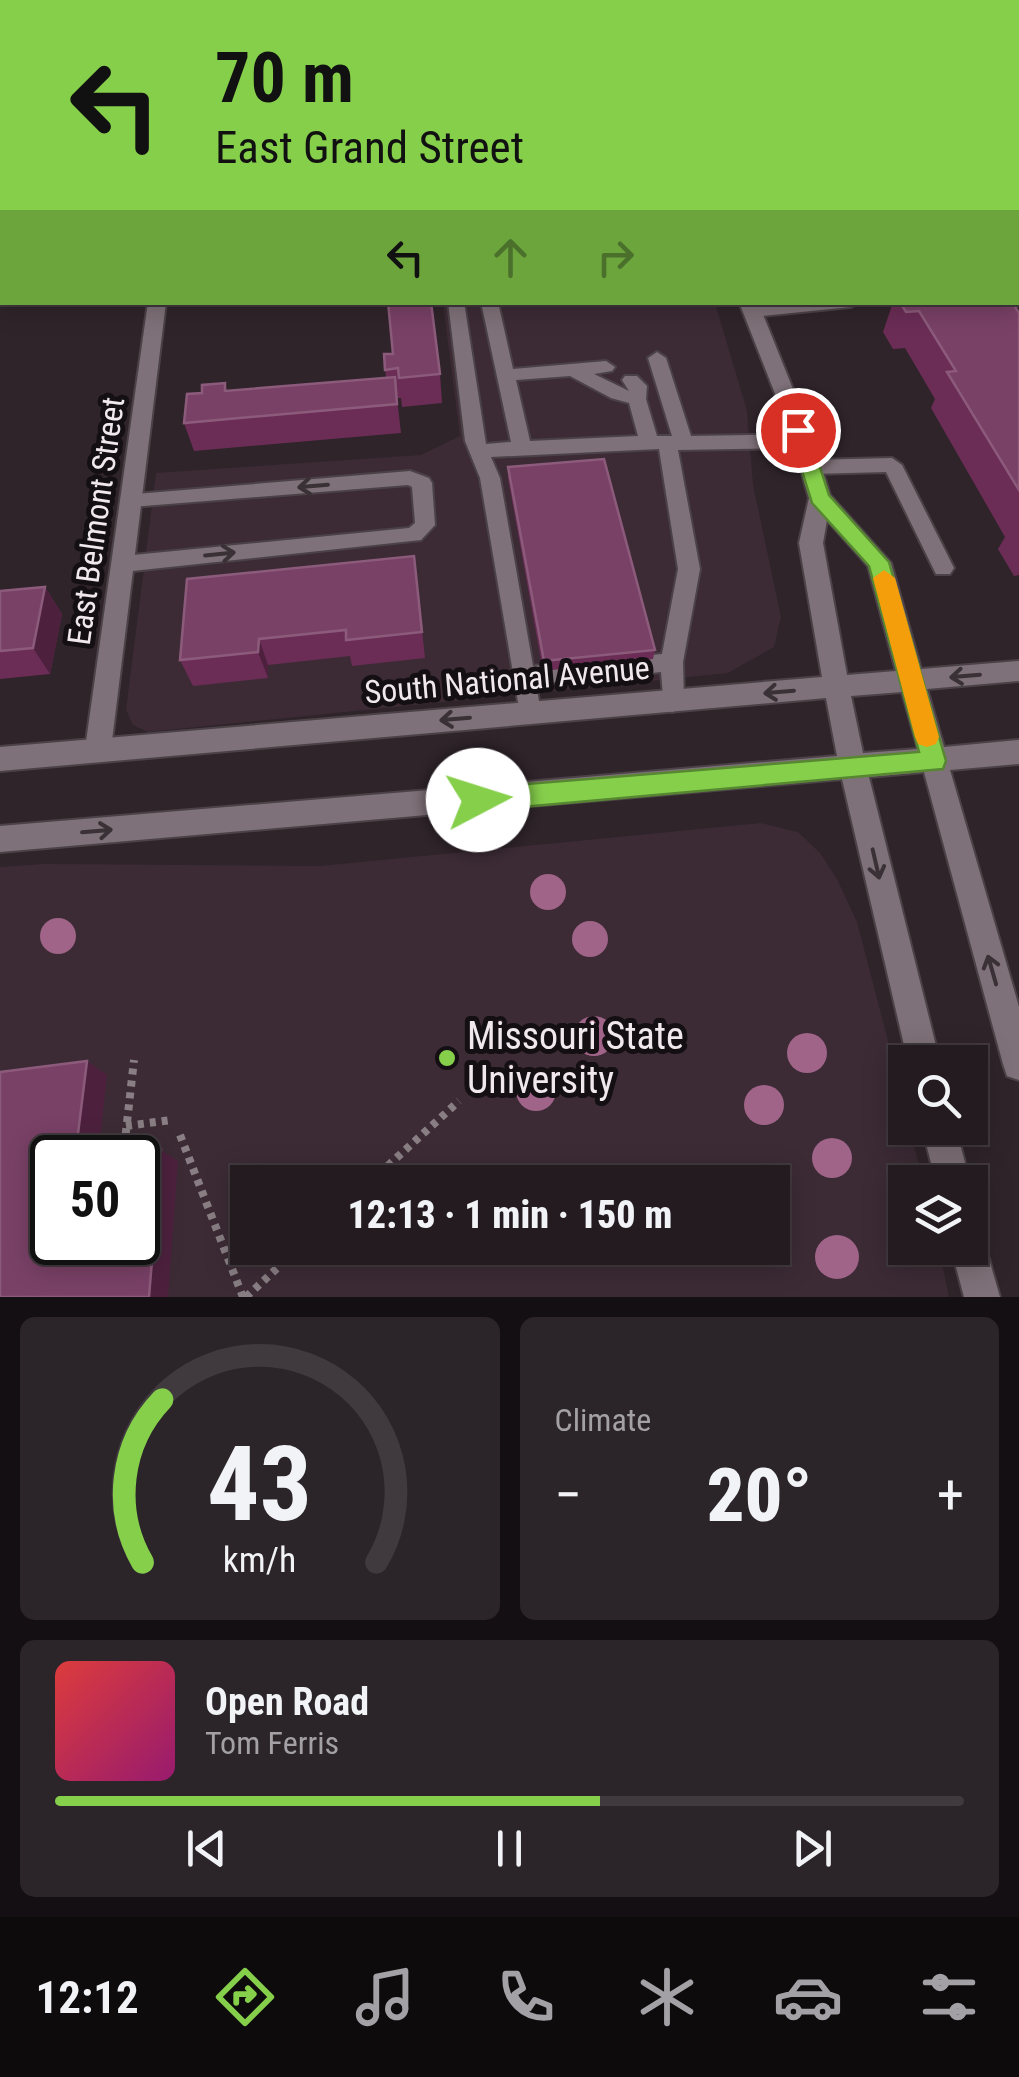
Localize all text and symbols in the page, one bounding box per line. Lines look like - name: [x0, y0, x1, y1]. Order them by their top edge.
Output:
- text: 70 m: [215, 37, 354, 119]
- icon: left: [50, 40, 180, 170]
- text: East Grand Street: [215, 121, 524, 174]
- icon: left: [378, 230, 433, 285]
- icon: ahead: [483, 230, 538, 285]
- icon: right: [588, 230, 643, 285]
- pin: [756, 388, 841, 473]
- street label: East Belmont Street: [60, 395, 132, 647]
- icon: arrive: [771, 403, 826, 458]
- one-way arrow: [298, 476, 330, 495]
- one-way arrow: [203, 545, 235, 564]
- street label: South National Avenue: [363, 649, 651, 711]
- one-way arrow: [949, 667, 982, 686]
- one-way arrow: [764, 683, 796, 702]
- one-way arrow: [440, 710, 472, 729]
- position arrow: [426, 748, 530, 852]
- one-way arrow: [81, 821, 113, 840]
- one-way arrow: [868, 847, 886, 879]
- one-way arrow: [982, 955, 1001, 986]
- place label: Missouri State University: [467, 1014, 684, 1102]
- map controls: [888, 1045, 988, 1265]
- button: search: [888, 1045, 988, 1145]
- marker: Missouri State University: [436, 1047, 458, 1069]
- speed limit sign: 50: [30, 1135, 160, 1265]
- button: layers: [888, 1165, 988, 1265]
- text: 12:13 · 1 min · 150 m: [348, 1193, 672, 1237]
- text: Climate: [555, 1401, 651, 1439]
- text: 43: [207, 1424, 312, 1545]
- text: 20°: [706, 1451, 812, 1539]
- text: −: [555, 1463, 582, 1527]
- text: +: [937, 1463, 964, 1527]
- text: km/h: [223, 1539, 297, 1581]
- text: Open Road: [205, 1680, 369, 1724]
- text: Tom Ferris: [205, 1724, 339, 1762]
- icon: previous: [179, 1821, 234, 1876]
- icon: pause: [482, 1821, 537, 1876]
- icon: next: [785, 1821, 840, 1876]
- icon: directions: [210, 1962, 280, 2032]
- icon: music: [350, 1962, 420, 2032]
- icon: phone: [491, 1962, 561, 2032]
- icon: climate: [632, 1962, 702, 2032]
- icon: car: [773, 1962, 843, 2032]
- icon: filters: [914, 1962, 984, 2032]
- text: 12:12: [35, 1971, 139, 2024]

